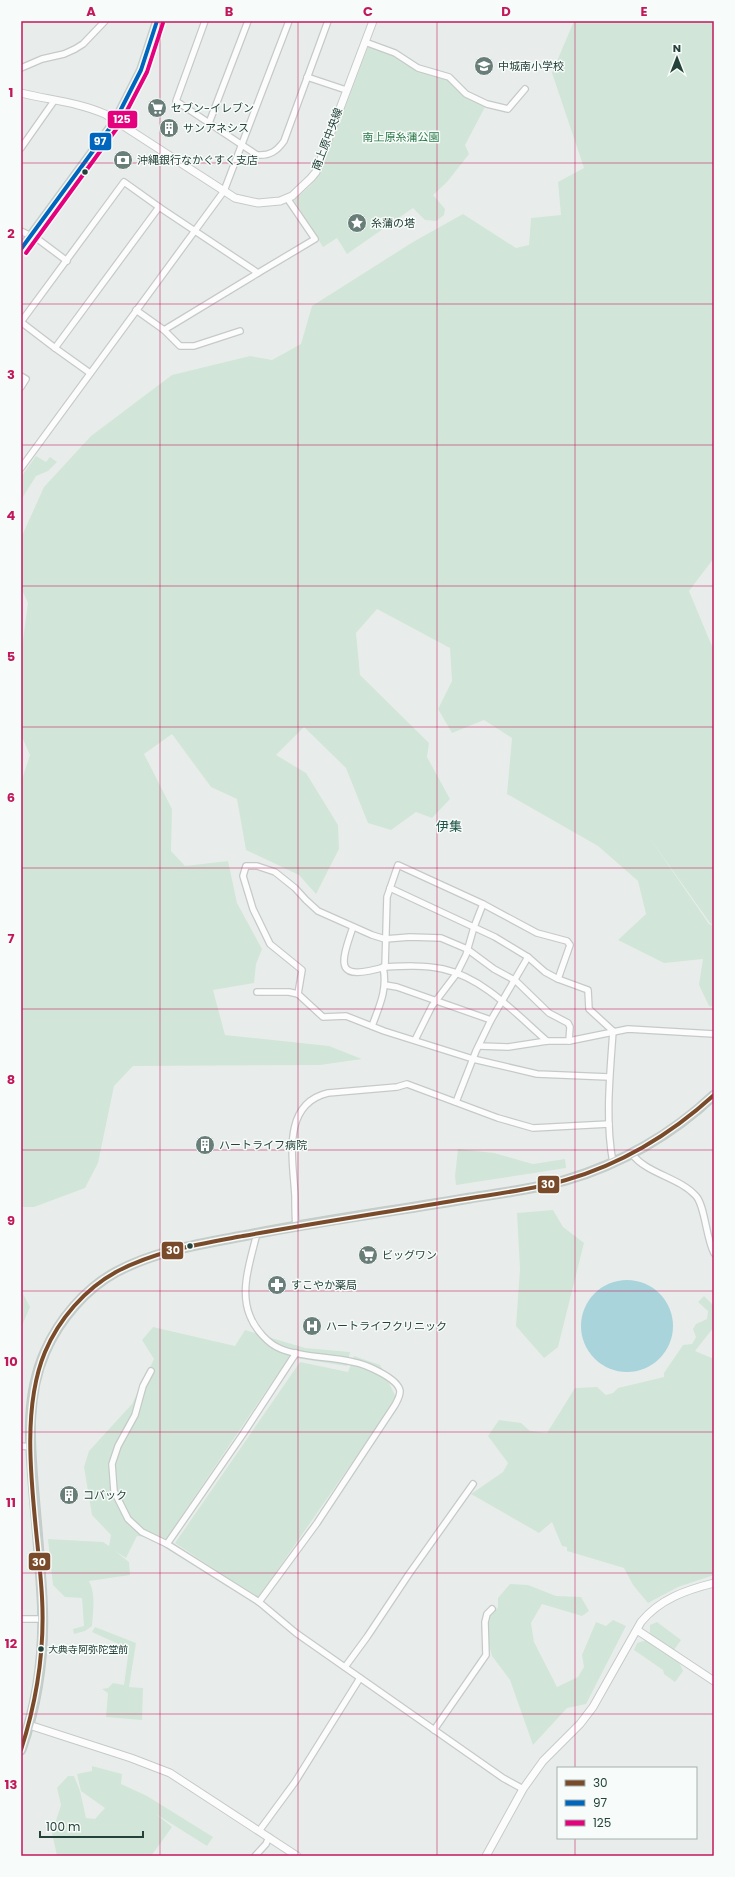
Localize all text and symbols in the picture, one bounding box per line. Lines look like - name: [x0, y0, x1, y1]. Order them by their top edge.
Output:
- text: A: [86, 2, 96, 21]
- text: B: [225, 2, 234, 21]
- text: C: [363, 2, 373, 21]
- text: D: [501, 2, 511, 21]
- text: E: [640, 2, 648, 21]
- north arrow: [657, 38, 697, 78]
- text: N: [673, 40, 681, 56]
- school or university icon: 中城南小学校: [473, 55, 495, 77]
- place label: 中城南小学校: [498, 58, 564, 74]
- text: 1: [9, 83, 13, 102]
- supermarket icon: セブン-イレブン: [146, 97, 168, 119]
- place label: セブン-イレブン: [171, 100, 254, 116]
- street label: 南上原中央線: [308, 105, 346, 173]
- line badge: 125: [107, 110, 138, 129]
- text: 125: [113, 111, 131, 127]
- building icon: サンアネシス: [158, 117, 180, 139]
- place label: サンアネシス: [183, 120, 249, 136]
- park label: 南上原糸蒲公園: [363, 129, 440, 145]
- line badge: 97: [89, 132, 112, 151]
- text: 97: [94, 133, 106, 149]
- bank icon: 沖縄銀行なかぐすく支店: [112, 149, 134, 171]
- place label: 沖縄銀行なかぐすく支店: [137, 152, 258, 168]
- unlabelled marker: [80, 167, 90, 177]
- place icon: 糸蒲の塔: [346, 212, 368, 234]
- place label: 糸蒲の塔: [371, 215, 415, 231]
- text: 2: [7, 224, 15, 243]
- text: 3: [7, 365, 15, 384]
- text: 4: [7, 506, 16, 525]
- text: 5: [7, 647, 15, 666]
- text: 6: [7, 788, 15, 807]
- district label: 伊集: [436, 817, 462, 836]
- text: 7: [8, 929, 15, 948]
- text: 8: [7, 1070, 15, 1089]
- building icon: ハートライフ病院: [194, 1134, 216, 1156]
- place label: ハートライフ病院: [219, 1137, 307, 1153]
- line badge: 30: [537, 1175, 560, 1194]
- text: 30: [541, 1176, 555, 1192]
- text: 9: [7, 1211, 15, 1230]
- line badge: 30: [161, 1241, 184, 1260]
- unlabelled marker: [185, 1241, 195, 1251]
- text: 30: [166, 1242, 180, 1258]
- supermarket icon: ビッグワン: [357, 1244, 379, 1266]
- place label: ビッグワン: [382, 1247, 437, 1263]
- pharmacy icon: すこやか薬局: [266, 1274, 288, 1296]
- place label: すこやか薬局: [291, 1277, 357, 1293]
- hospital icon: ハートライフクリニック: [301, 1315, 323, 1337]
- place label: ハートライフクリニック: [326, 1318, 447, 1334]
- text: 10: [4, 1352, 18, 1371]
- building icon: コバック: [58, 1484, 80, 1506]
- place label: コバック: [83, 1487, 127, 1503]
- text: 11: [6, 1493, 16, 1512]
- line badge: 30: [28, 1552, 51, 1571]
- text: 30: [32, 1554, 46, 1570]
- text: 12: [5, 1634, 18, 1653]
- place label: 大典寺阿弥陀堂前: [48, 1642, 128, 1657]
- marker: 大典寺阿弥陀堂前: [36, 1644, 46, 1654]
- legend: [557, 1767, 697, 1839]
- text: 30: [593, 1774, 608, 1791]
- text: 13: [5, 1775, 18, 1794]
- text: 97: [593, 1794, 608, 1811]
- scale bar: [40, 1813, 143, 1839]
- text: 125: [593, 1814, 611, 1831]
- text: 100 m: [46, 1818, 80, 1835]

